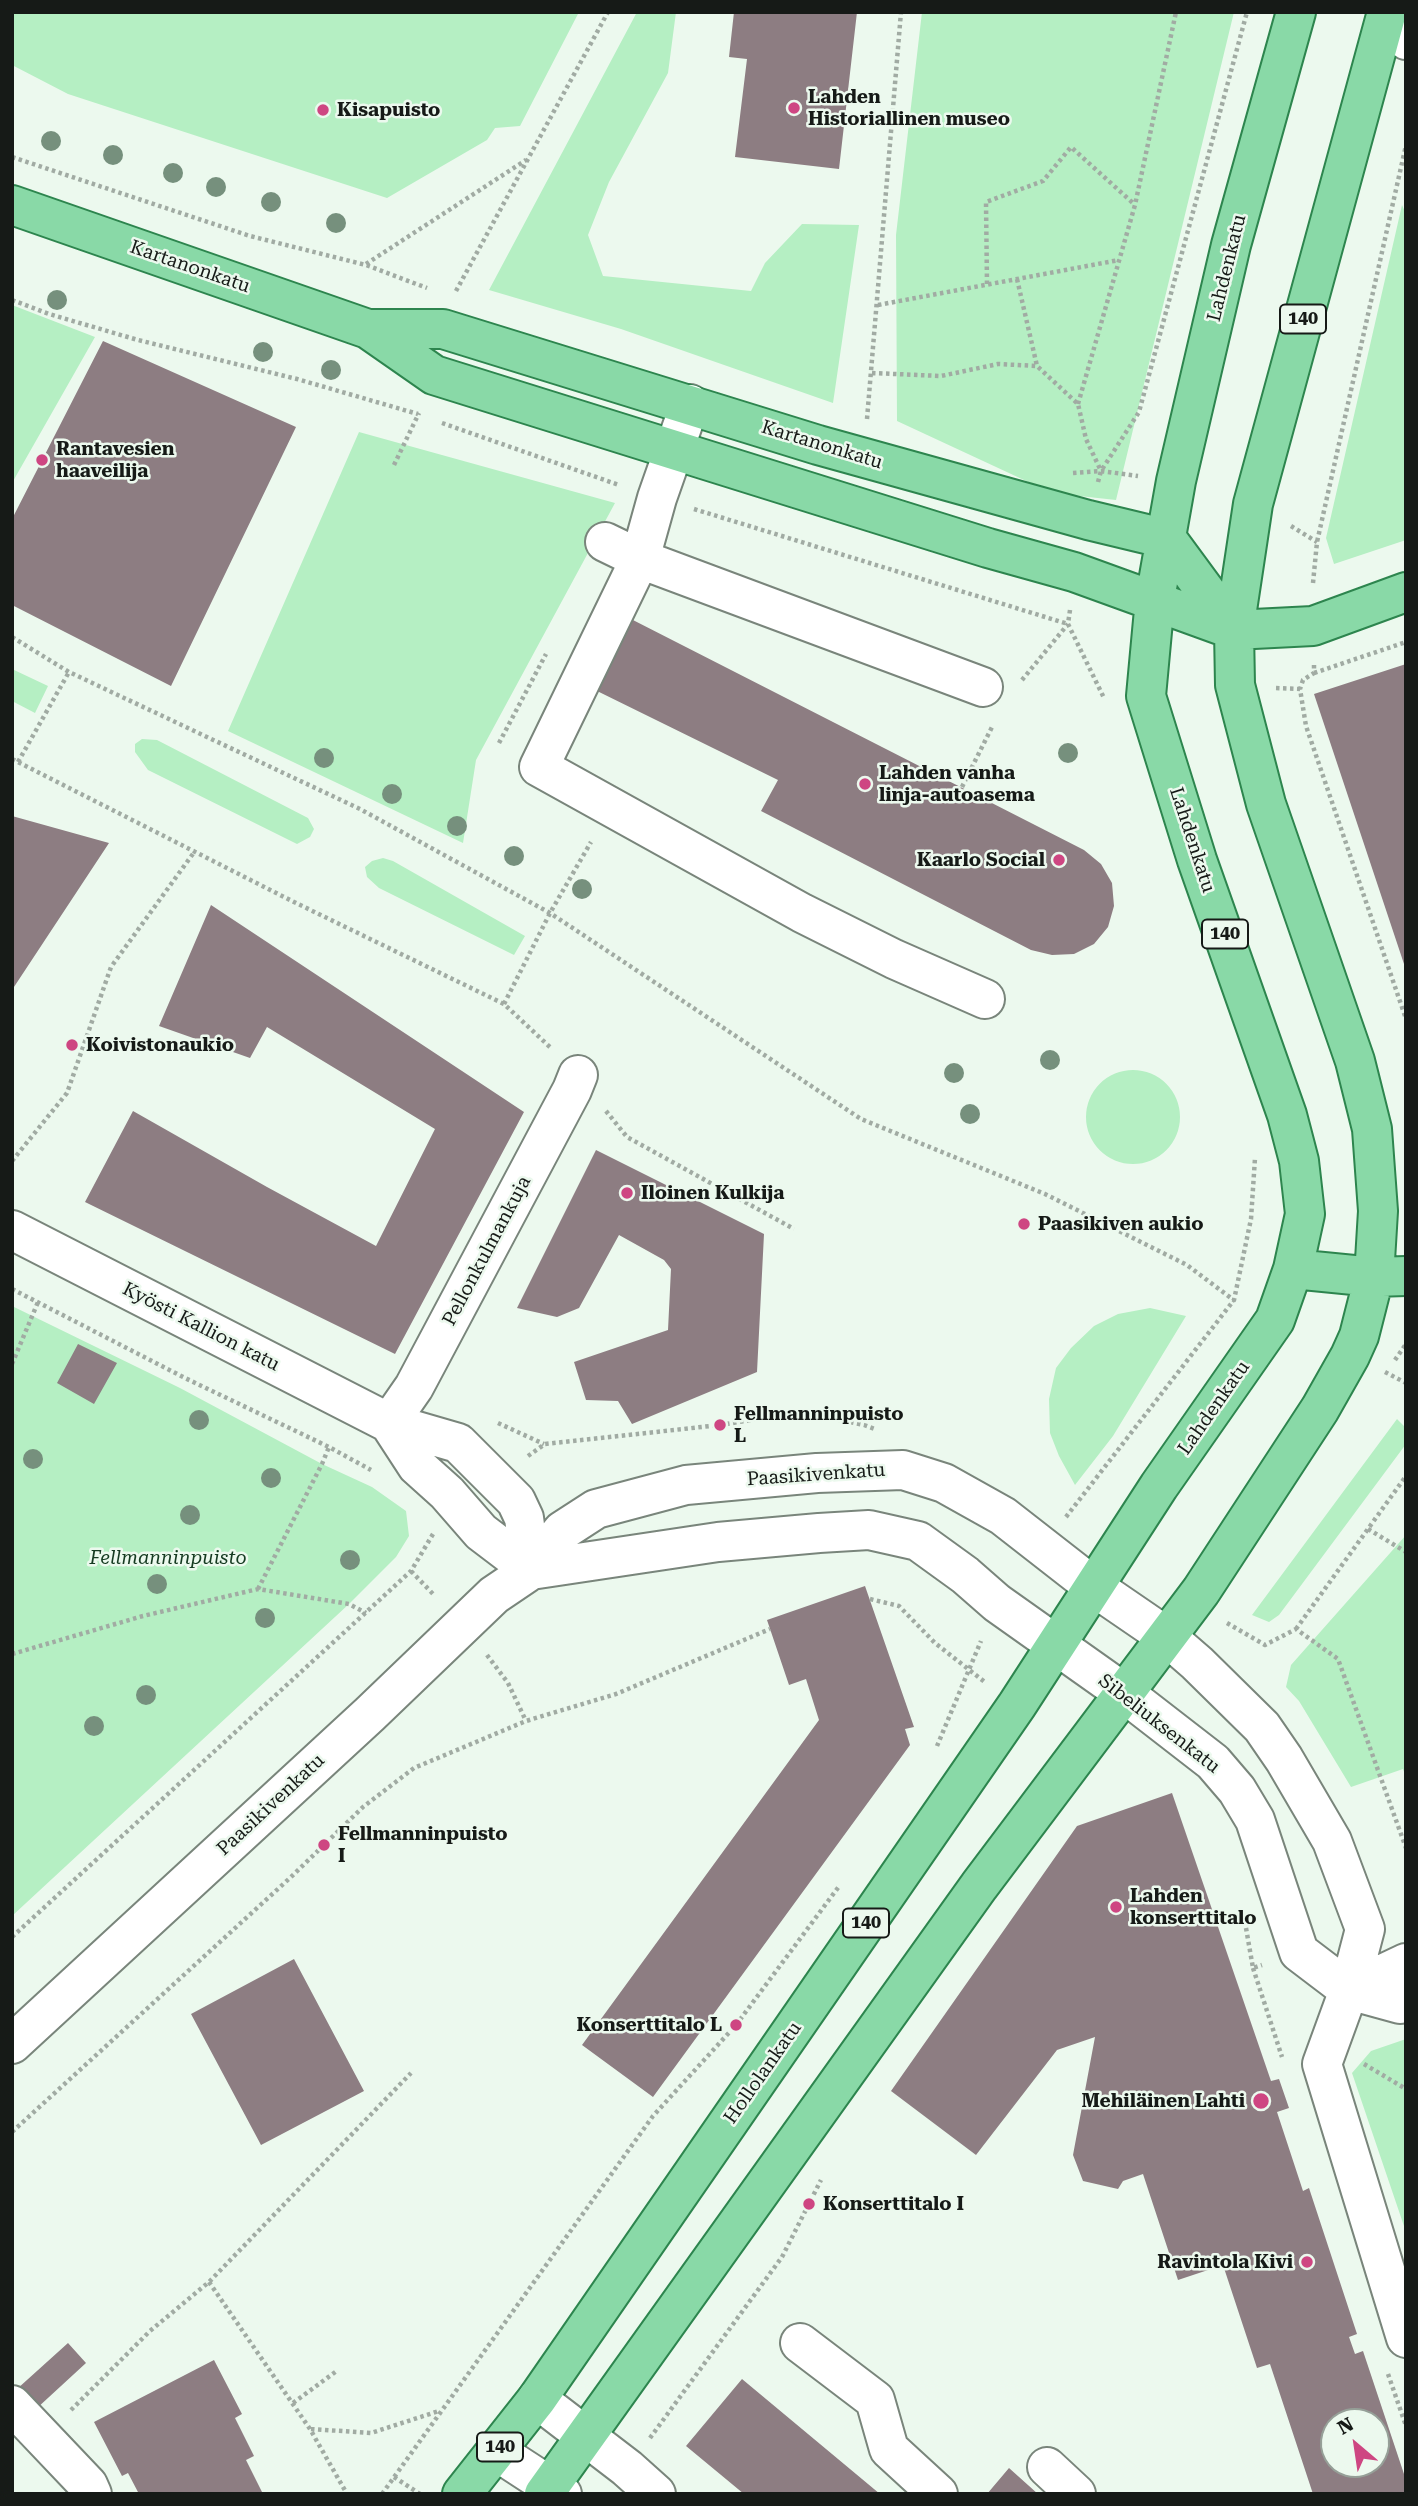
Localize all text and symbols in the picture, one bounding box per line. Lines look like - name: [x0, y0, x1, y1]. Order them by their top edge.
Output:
- place label: Lahden Historiallinen museo: [808, 86, 1010, 130]
- place label: Kisapuisto: [337, 99, 440, 121]
- marker: Lahden Historiallinen museo: [786, 100, 802, 116]
- marker: Kisapuisto: [315, 102, 331, 118]
- street label: Lahdenkatu: [1203, 212, 1251, 324]
- street label: Kartanonkatu: [127, 236, 253, 298]
- road number: 140: [1280, 304, 1326, 334]
- street label: Kartanonkatu: [759, 416, 885, 474]
- place label: Rantavesien haaveilija: [56, 438, 174, 482]
- marker: Rantavesien haaveilija: [34, 452, 50, 468]
- place label: Lahden vanha linja-autoasema: [879, 762, 1035, 806]
- marker: Lahden vanha linja-autoasema: [857, 776, 873, 792]
- street label: Lahdenkatu: [1164, 784, 1220, 896]
- place label: Kaarlo Social: [917, 849, 1045, 871]
- marker: Kaarlo Social: [1051, 852, 1067, 868]
- road number: 140: [1202, 919, 1248, 948]
- place label: Koivistonaukio: [86, 1034, 234, 1056]
- marker: Koivistonaukio: [64, 1037, 80, 1053]
- street label: Pellonkulmankuja: [438, 1172, 536, 1330]
- place label: Iloinen Kulkija: [641, 1182, 784, 1204]
- marker: Iloinen Kulkija: [619, 1185, 635, 1201]
- place label: Paasikiven aukio: [1038, 1213, 1203, 1235]
- marker: Paasikiven aukio: [1016, 1216, 1032, 1232]
- street label: Kyösti Kallion katu: [119, 1278, 283, 1376]
- street label: Lahdenkatu: [1173, 1357, 1255, 1459]
- place label: Fellmanninpuisto L: [734, 1403, 903, 1447]
- marker: Fellmanninpuisto L: [712, 1417, 728, 1433]
- street label: Paasikivenkatu: [746, 1459, 886, 1491]
- park label: Fellmanninpuisto: [90, 1547, 246, 1569]
- street label: Sibeliuksenkatu: [1094, 1670, 1224, 1778]
- street label: Paasikivenkatu: [212, 1749, 330, 1861]
- place label: Fellmanninpuisto I: [338, 1823, 507, 1867]
- marker: Fellmanninpuisto I: [316, 1837, 332, 1853]
- place label: Lahden konserttitalo: [1130, 1885, 1257, 1929]
- marker: Lahden konserttitalo: [1108, 1899, 1124, 1915]
- road number: 140: [843, 1909, 889, 1938]
- place label: Konserttitalo L: [576, 2014, 722, 2036]
- marker: Konserttitalo L: [728, 2017, 744, 2033]
- street label: Hollolankatu: [719, 2018, 807, 2128]
- place label: Mehiläinen Lahti: [1081, 2090, 1245, 2112]
- marker: Mehiläinen Lahti: [1251, 2091, 1271, 2111]
- place label: Konserttitalo I: [823, 2193, 964, 2215]
- marker: Konserttitalo I: [801, 2196, 817, 2212]
- place label: Ravintola Kivi: [1157, 2251, 1293, 2273]
- marker: Ravintola Kivi: [1299, 2254, 1315, 2270]
- north arrow: [1320, 2408, 1390, 2478]
- text: N: [1334, 2412, 1358, 2440]
- road number: 140: [477, 2432, 523, 2462]

